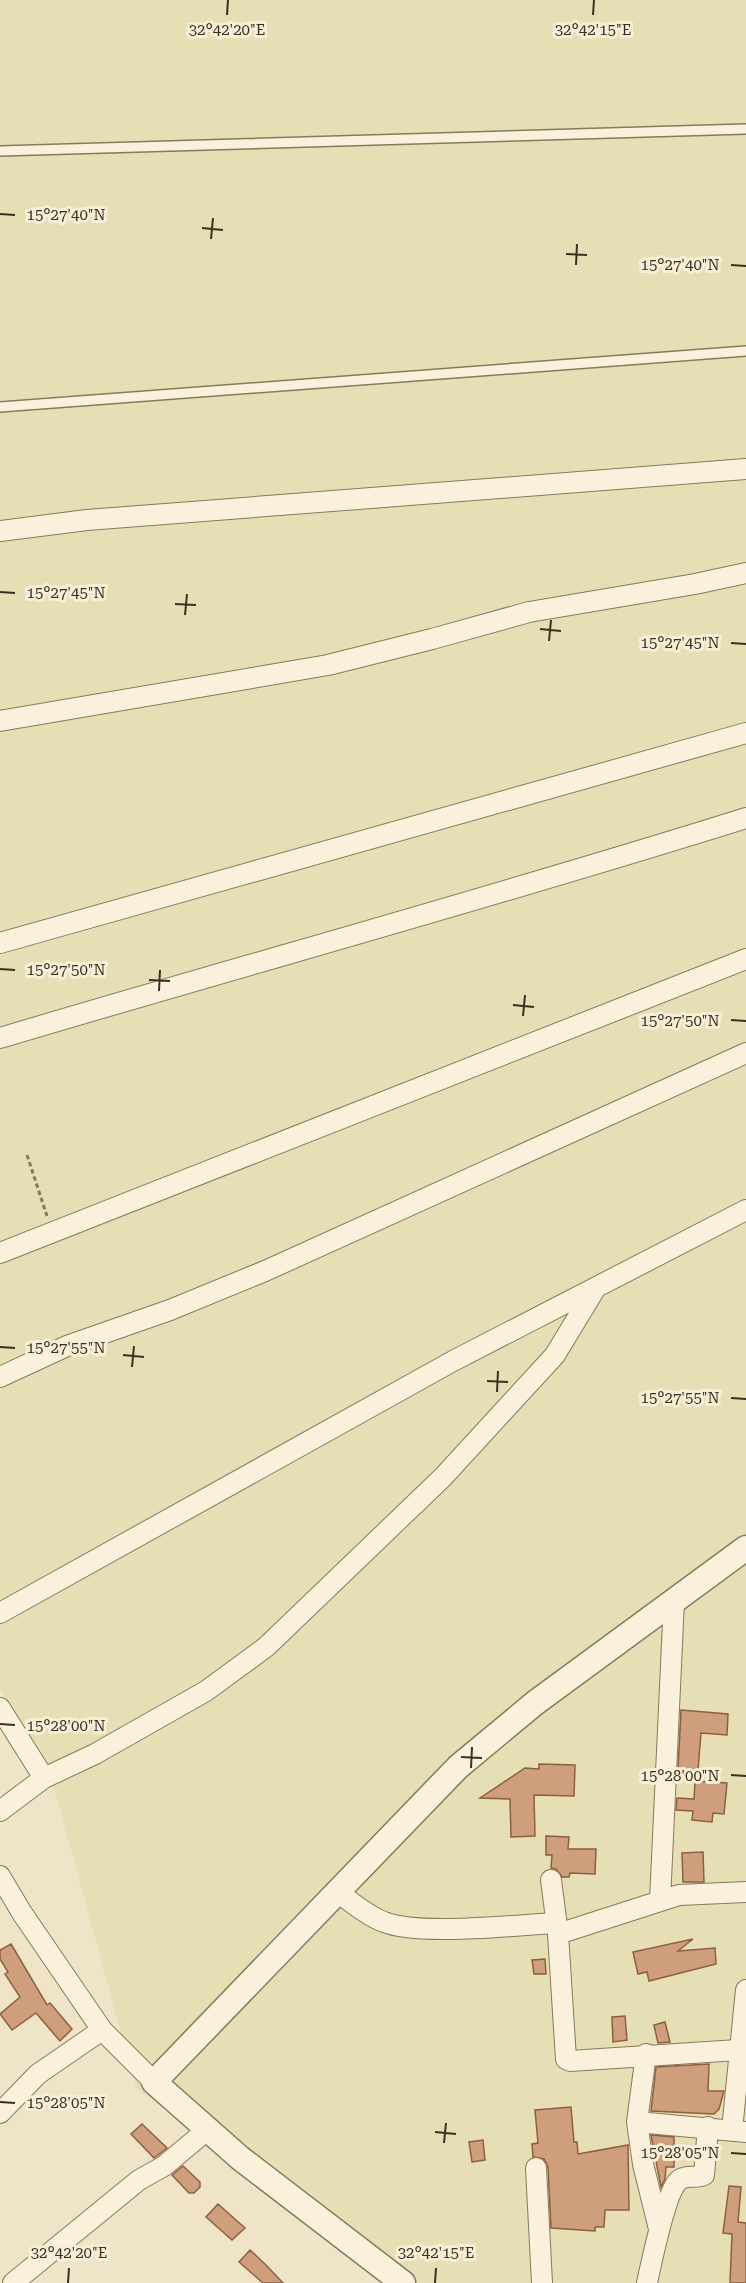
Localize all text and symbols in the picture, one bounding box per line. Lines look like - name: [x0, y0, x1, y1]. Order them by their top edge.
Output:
- text: 32°42'20"E: [189, 21, 265, 39]
- text: 32°42'15"E: [555, 21, 631, 39]
- text: 15°27'40"N: [26, 206, 106, 224]
- text: 15°27'40"N: [640, 256, 720, 274]
- text: 15°27'45"N: [26, 584, 106, 602]
- text: 15°27'45"N: [640, 634, 720, 652]
- text: 15°27'50"N: [26, 961, 106, 979]
- text: 15°27'50"N: [640, 1012, 720, 1030]
- text: 15°27'55"N: [26, 1339, 106, 1357]
- text: 15°27'55"N: [640, 1389, 720, 1407]
- text: 15°28'00"N: [26, 1717, 106, 1735]
- text: 15°28'00"N: [640, 1767, 720, 1785]
- text: 15°28'05"N: [26, 2094, 106, 2112]
- text: 15°28'05"N: [640, 2144, 720, 2162]
- text: 32°42'20"E: [31, 2244, 107, 2262]
- text: 32°42'15"E: [398, 2244, 474, 2262]

